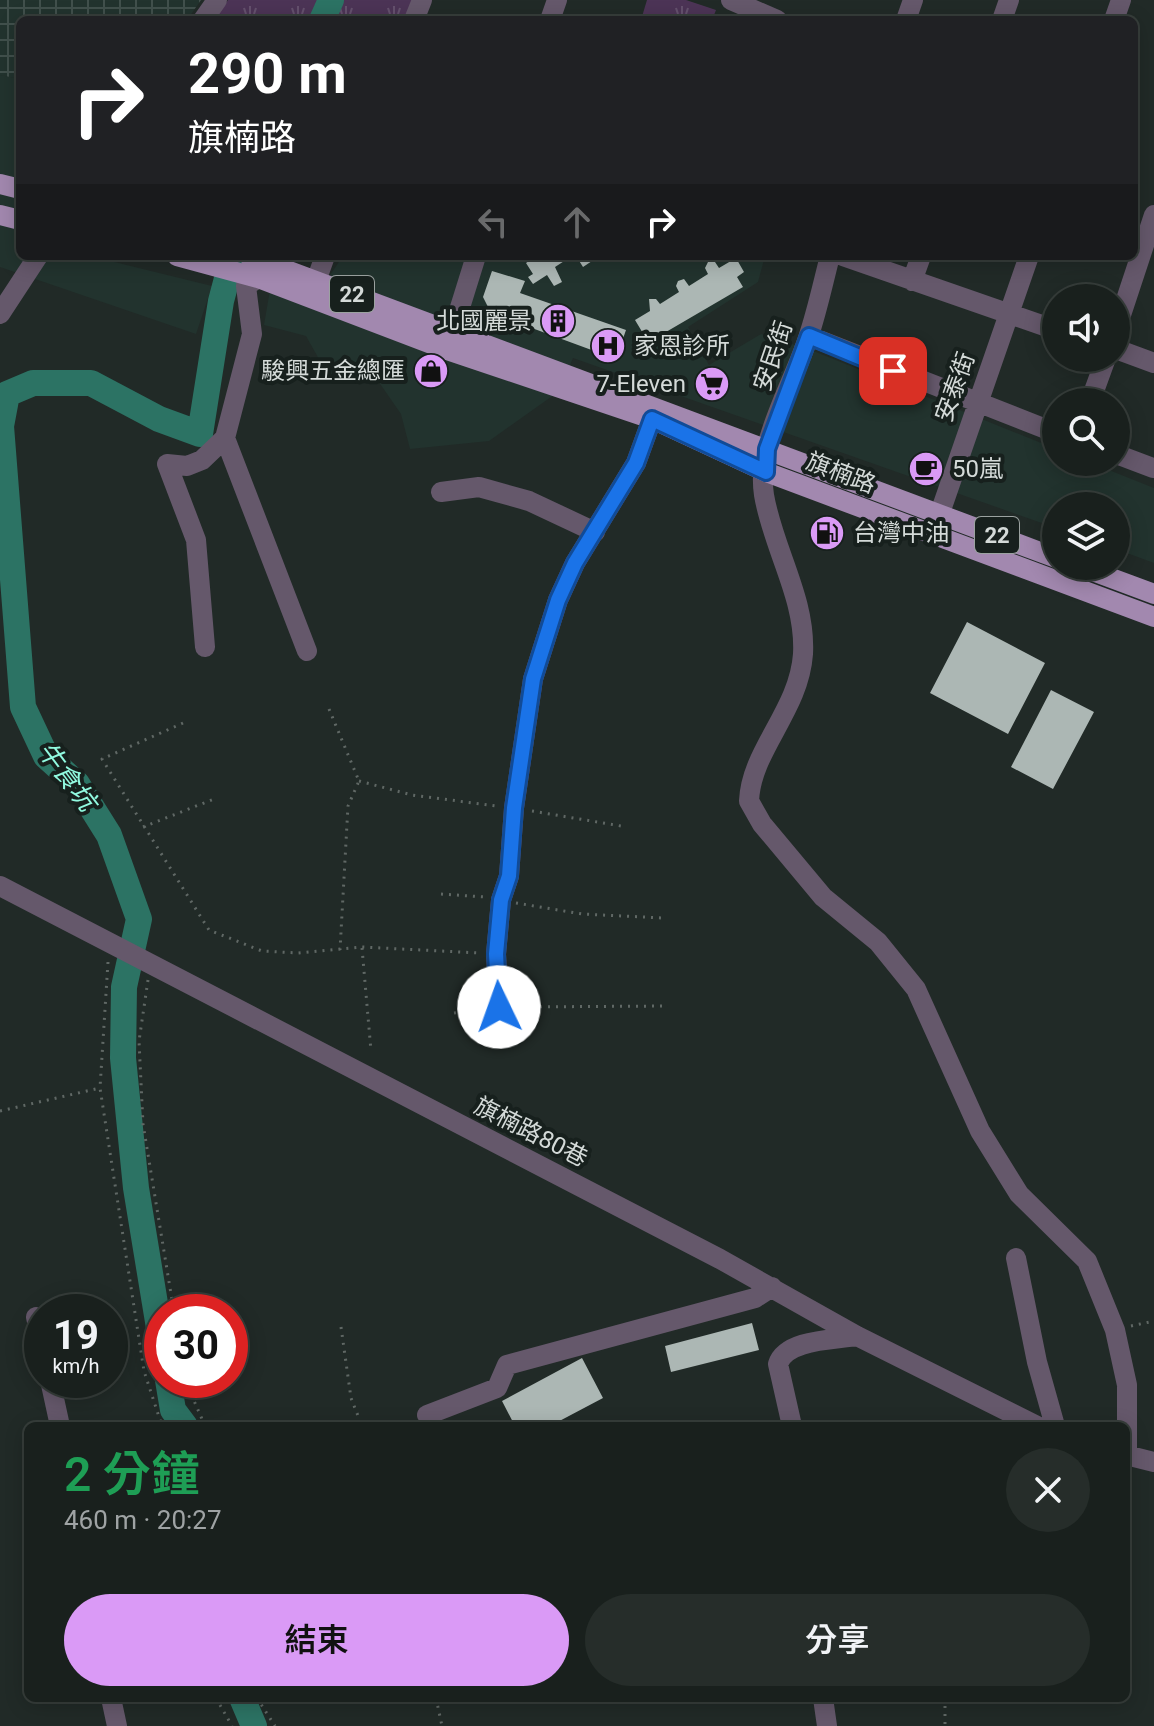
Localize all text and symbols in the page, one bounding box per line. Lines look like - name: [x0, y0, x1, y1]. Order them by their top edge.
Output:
- text: 290 m: [188, 41, 347, 107]
- icon: right: [56, 48, 160, 152]
- text: 旗楠路: [188, 117, 296, 159]
- icon: left: [471, 200, 515, 244]
- icon: ahead: [555, 200, 599, 244]
- icon: right: [639, 200, 683, 244]
- road number: 22: [330, 276, 374, 312]
- map controls: [1042, 284, 1130, 580]
- button: sound: [1042, 284, 1130, 372]
- building icon: 北國麗景: [539, 302, 577, 340]
- place label: 北國麗景: [436, 307, 532, 335]
- street label: 安民街: [748, 317, 798, 395]
- hospital icon: 家恩診所: [589, 327, 627, 365]
- place label: 家恩診所: [634, 332, 730, 360]
- pin: [859, 337, 927, 405]
- street label: 安泰街: [930, 348, 980, 426]
- icon: arrive: [871, 349, 915, 393]
- shop icon: 駿興五金總匯: [412, 352, 450, 390]
- place label: 駿興五金總匯: [261, 357, 405, 385]
- supermarket icon: 7-Eleven: [693, 365, 731, 403]
- place label: 7-Eleven: [596, 370, 686, 398]
- button: search: [1042, 388, 1130, 476]
- street label: 旗楠路: [802, 447, 880, 499]
- cafe icon: 50嵐: [907, 450, 945, 488]
- place label: 50嵐: [952, 455, 1003, 483]
- button: layers: [1042, 492, 1130, 580]
- fuel station icon: 台灣中油: [808, 514, 846, 552]
- road number: 22: [975, 517, 1019, 553]
- place label: 台灣中油: [853, 519, 949, 547]
- water label: 牛食坑: [32, 736, 105, 819]
- position arrow: [457, 965, 541, 1049]
- street label: 旗楠路80巷: [470, 1092, 592, 1172]
- speed limit sign: 30: [144, 1294, 248, 1398]
- text: 19: [53, 1312, 99, 1359]
- text: km/h: [53, 1354, 99, 1378]
- text: 2 分鐘: [64, 1446, 199, 1503]
- button: close: [1006, 1448, 1090, 1532]
- text: 460 m · 20:27: [64, 1505, 222, 1535]
- button: 結束: [64, 1594, 569, 1686]
- button: 分享: [585, 1594, 1090, 1686]

